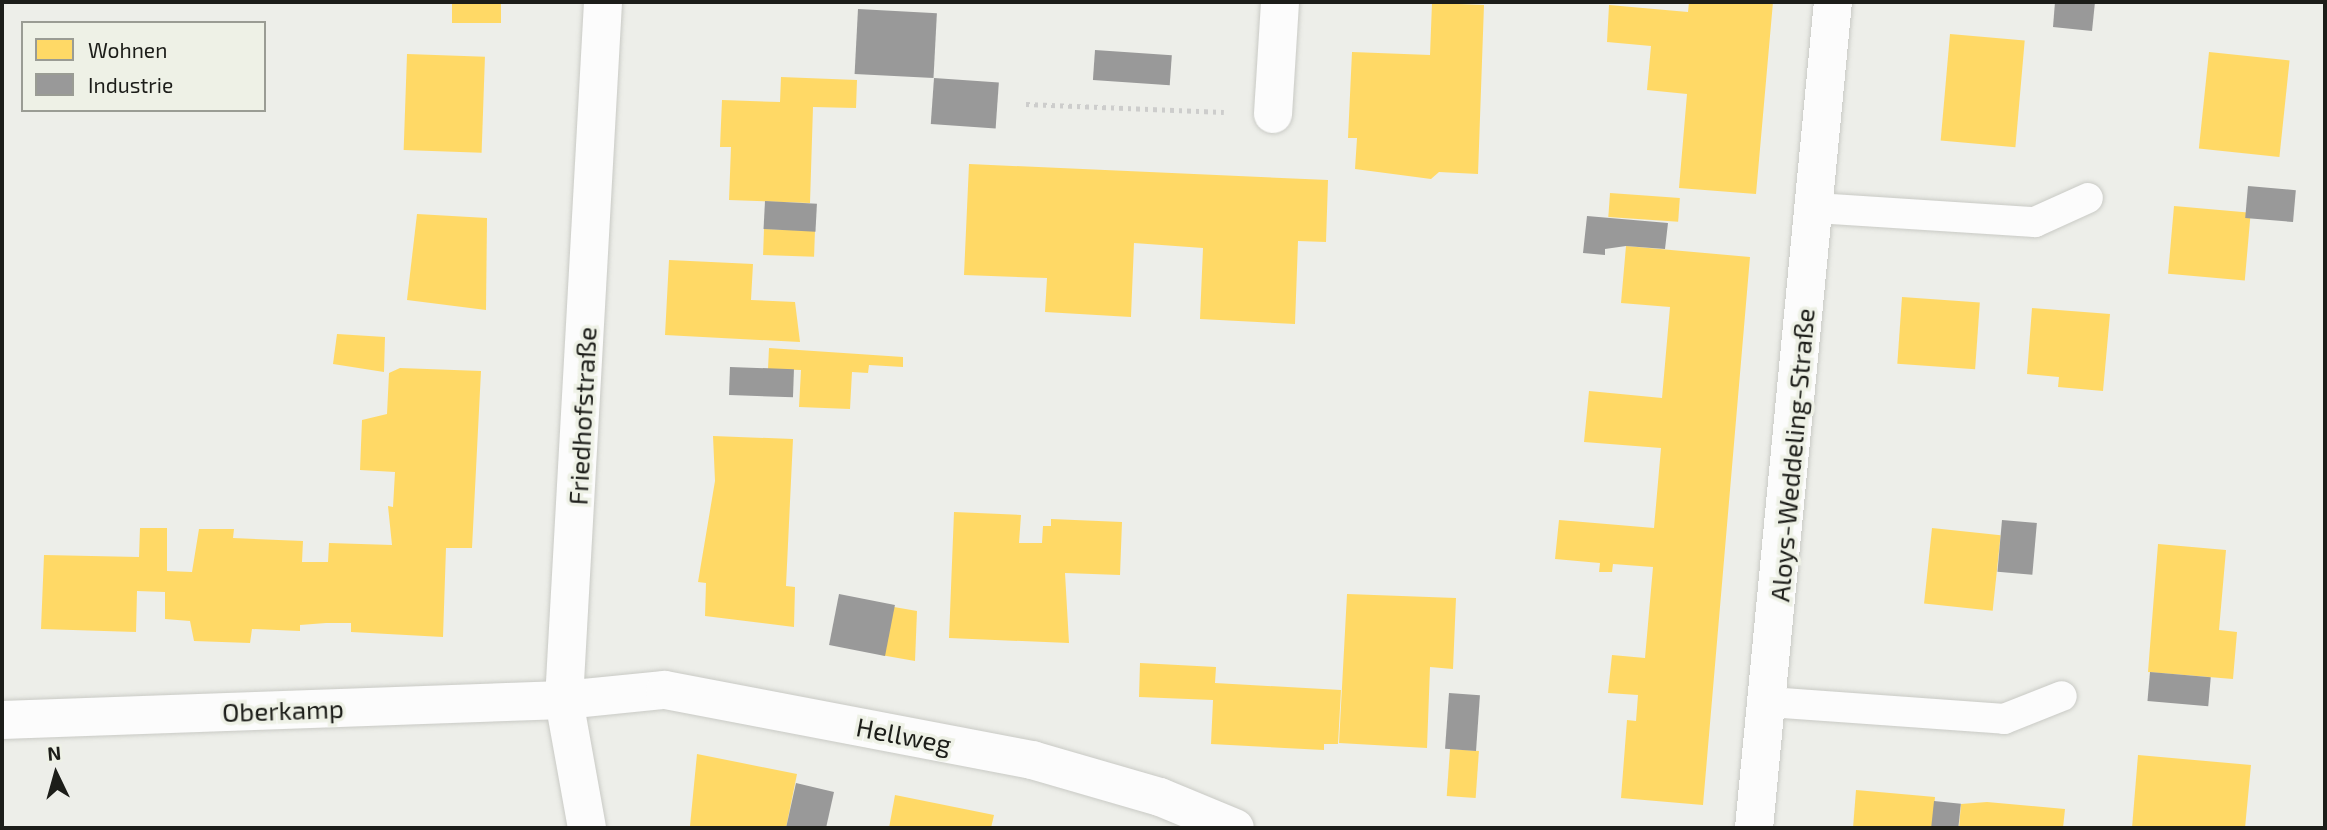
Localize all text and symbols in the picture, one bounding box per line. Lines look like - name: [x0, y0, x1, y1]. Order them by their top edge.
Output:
- legend: [21, 21, 266, 112]
- text: Wohnen: [88, 37, 167, 62]
- text: Industrie: [88, 72, 173, 97]
- street label: Aloys-Weddeling-Straße: [1764, 307, 1820, 603]
- street label: Friedhofstraße: [562, 326, 602, 506]
- street label: Oberkamp: [222, 692, 344, 728]
- street label: Hellweg: [854, 711, 954, 759]
- north arrow: [21, 739, 91, 809]
- text: N: [46, 741, 62, 765]

